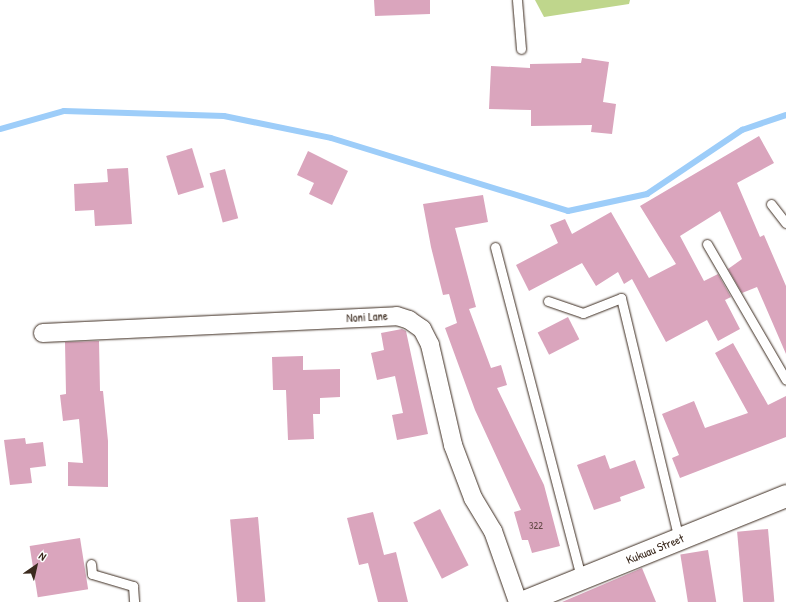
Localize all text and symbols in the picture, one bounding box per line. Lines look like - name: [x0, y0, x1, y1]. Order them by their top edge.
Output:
- street label: Noni Lane: [346, 309, 388, 325]
- house number: 322: [529, 520, 543, 532]
- street label: Kukuau Street: [624, 531, 686, 567]
- north arrow: [16, 546, 56, 586]
- text: N: [36, 549, 49, 563]

